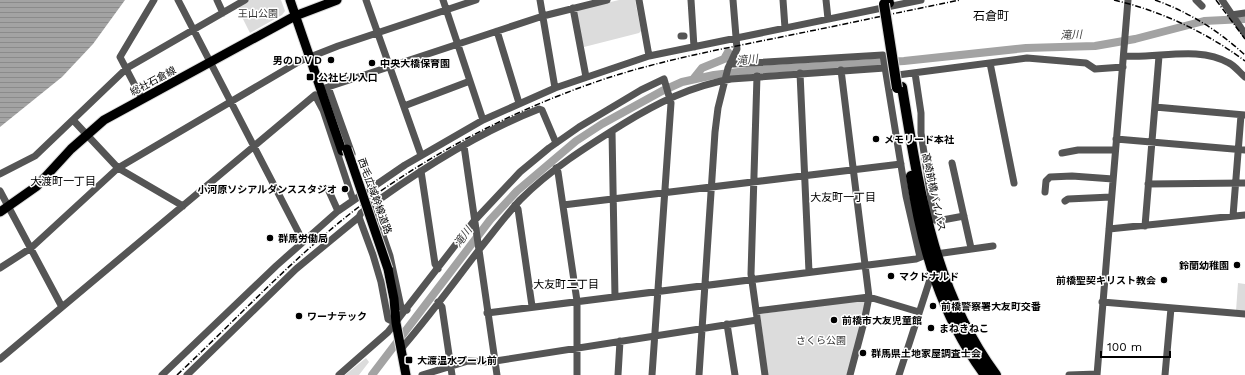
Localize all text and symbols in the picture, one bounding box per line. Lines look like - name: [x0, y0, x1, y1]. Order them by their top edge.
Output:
- park label: 王山公園: [238, 8, 278, 19]
- district label: 石倉町: [973, 9, 1009, 23]
- water label: 滝川: [1060, 28, 1083, 42]
- water label: 滝川: [735, 52, 760, 68]
- place label: 男のＤＶＤ: [273, 55, 323, 66]
- marker: 男のＤＶＤ: [326, 55, 336, 65]
- marker: 中央大橋保育園: [367, 58, 377, 68]
- place label: 中央大橋保育園: [380, 58, 450, 69]
- street label: 総社石倉線: [128, 64, 178, 98]
- marker: 公社ビル入口: [305, 72, 315, 82]
- place label: 公社ビル入口: [318, 72, 378, 83]
- marker: メモリード本社: [871, 134, 881, 144]
- place label: メモリード本社: [884, 134, 955, 145]
- street label: 高崎前橋バイパス: [920, 152, 948, 232]
- street label: 西毛広域幹線道路: [356, 157, 394, 235]
- district label: 大渡町一丁目: [30, 175, 96, 188]
- place label: 小河原ソシアルダンススタジオ: [197, 184, 337, 195]
- marker: 小河原ソシアルダンススタジオ: [340, 184, 350, 194]
- district label: 大友町一丁目: [810, 191, 876, 204]
- water label: 滝川: [451, 224, 475, 250]
- marker: 群馬労働局: [265, 233, 275, 243]
- place label: 群馬労働局: [278, 233, 328, 244]
- place label: 鈴蘭幼稚園: [1179, 260, 1229, 271]
- marker: 鈴蘭幼稚園: [1232, 260, 1242, 270]
- marker: マクドナルド: [886, 271, 896, 281]
- place label: マクドナルド: [899, 271, 959, 282]
- place label: 前橋聖契キリスト教会: [1056, 275, 1156, 286]
- marker: 前橋聖契キリスト教会: [1159, 275, 1169, 285]
- district label: 大友町二丁目: [533, 278, 599, 291]
- marker: 前橋警察署大友町交番: [928, 301, 938, 311]
- place label: 前橋警察署大友町交番: [941, 301, 1041, 312]
- marker: ワーナテック: [294, 311, 304, 321]
- place label: ワーナテック: [307, 311, 367, 322]
- marker: 前橋市大友児童館: [829, 315, 839, 325]
- place label: 前橋市大友児童館: [842, 315, 922, 326]
- marker: まねきねこ: [926, 323, 936, 333]
- place label: まねきねこ: [939, 323, 989, 334]
- scale bar: [1101, 333, 1170, 359]
- park label: さくら公園: [796, 335, 846, 346]
- text: 100 m: [1107, 340, 1142, 354]
- marker: 群馬県土地家屋調査士会: [858, 348, 868, 358]
- place label: 群馬県土地家屋調査士会: [871, 348, 981, 359]
- marker: 大渡温水プール前: [404, 355, 414, 365]
- place label: 大渡温水プール前: [417, 355, 497, 366]

